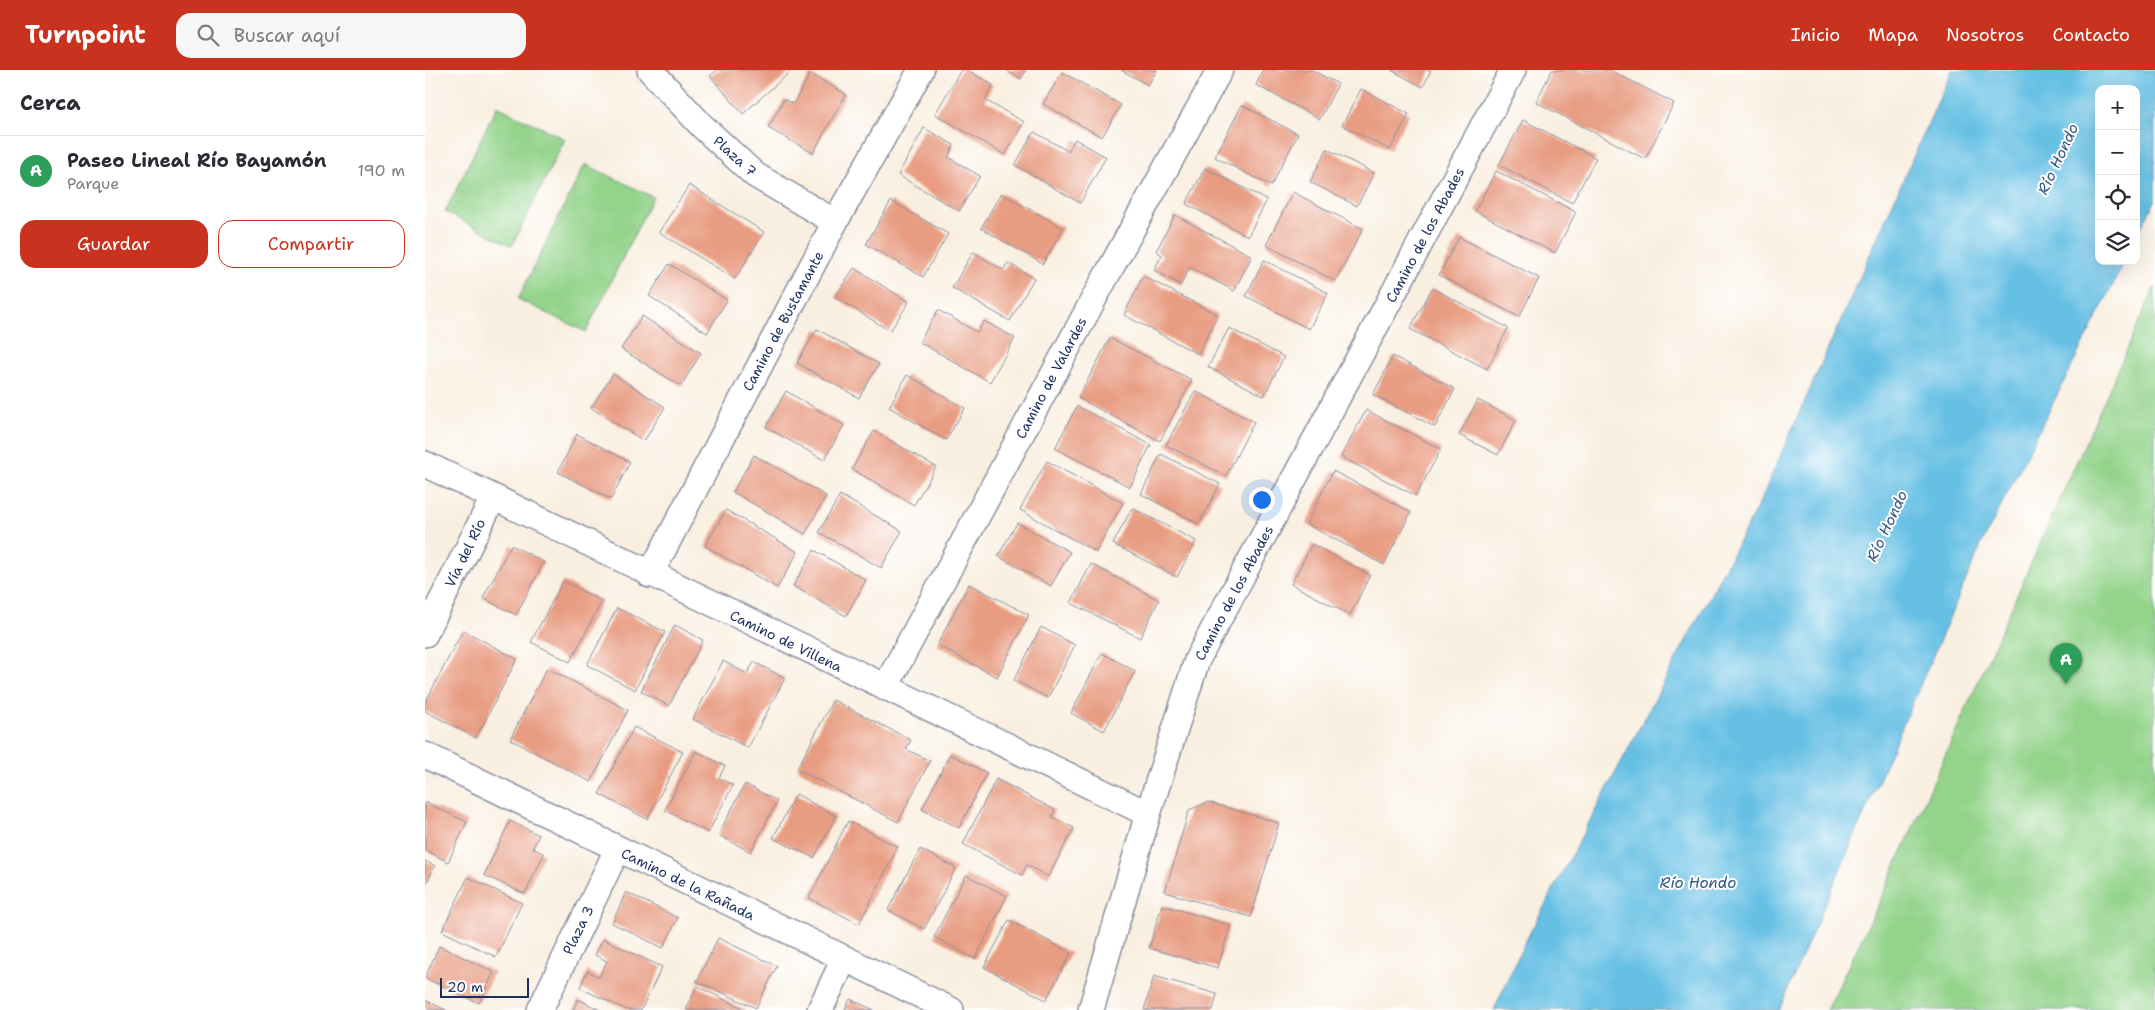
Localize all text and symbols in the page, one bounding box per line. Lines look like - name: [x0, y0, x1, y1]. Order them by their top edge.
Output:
- search box: [176, 13, 526, 58]
- text: Turnpoint: [25, 19, 146, 51]
- icon: search: [194, 21, 222, 49]
- text: Buscar aquí: [234, 23, 340, 48]
- text: Inicio: [1791, 23, 1840, 47]
- text: Mapa: [1868, 23, 1918, 47]
- text: Nosotros: [1946, 23, 2024, 47]
- text: Contacto: [2052, 23, 2130, 47]
- map controls: [2095, 85, 2140, 265]
- button: +: [2095, 85, 2140, 130]
- text: Cerca: [20, 89, 81, 117]
- water label: Río Hondo: [2033, 120, 2083, 198]
- button: −: [2095, 130, 2140, 175]
- street label: Plaza 7: [710, 132, 760, 180]
- text: Paseo Lineal Río Bayamón: [67, 148, 327, 173]
- text: A: [30, 160, 42, 181]
- text: 190 m: [358, 160, 405, 181]
- street label: Camino de los Abades: [1382, 164, 1468, 306]
- text: Parque: [67, 173, 119, 194]
- button: locate: [2095, 175, 2140, 220]
- button: Guardar: [20, 220, 208, 268]
- button: Compartir: [218, 220, 405, 268]
- button: layers: [2095, 220, 2140, 265]
- street label: Camino de Bustamante: [738, 248, 828, 394]
- street label: Camino de Valardes: [1011, 314, 1091, 442]
- your location: [1249, 487, 1275, 513]
- water label: Río Hondo: [1862, 487, 1912, 565]
- street label: Vía del Río: [441, 516, 489, 590]
- street label: Camino de los Abades: [1191, 522, 1277, 664]
- street label: Camino de Villena: [727, 606, 845, 676]
- pin: A: [2050, 643, 2082, 684]
- street label: Camino de la Rañada: [618, 844, 758, 924]
- water label: Río Hondo: [1660, 873, 1736, 893]
- street label: Plaza 3: [558, 903, 598, 957]
- scale bar: [440, 975, 529, 998]
- text: 20 m: [447, 978, 483, 996]

